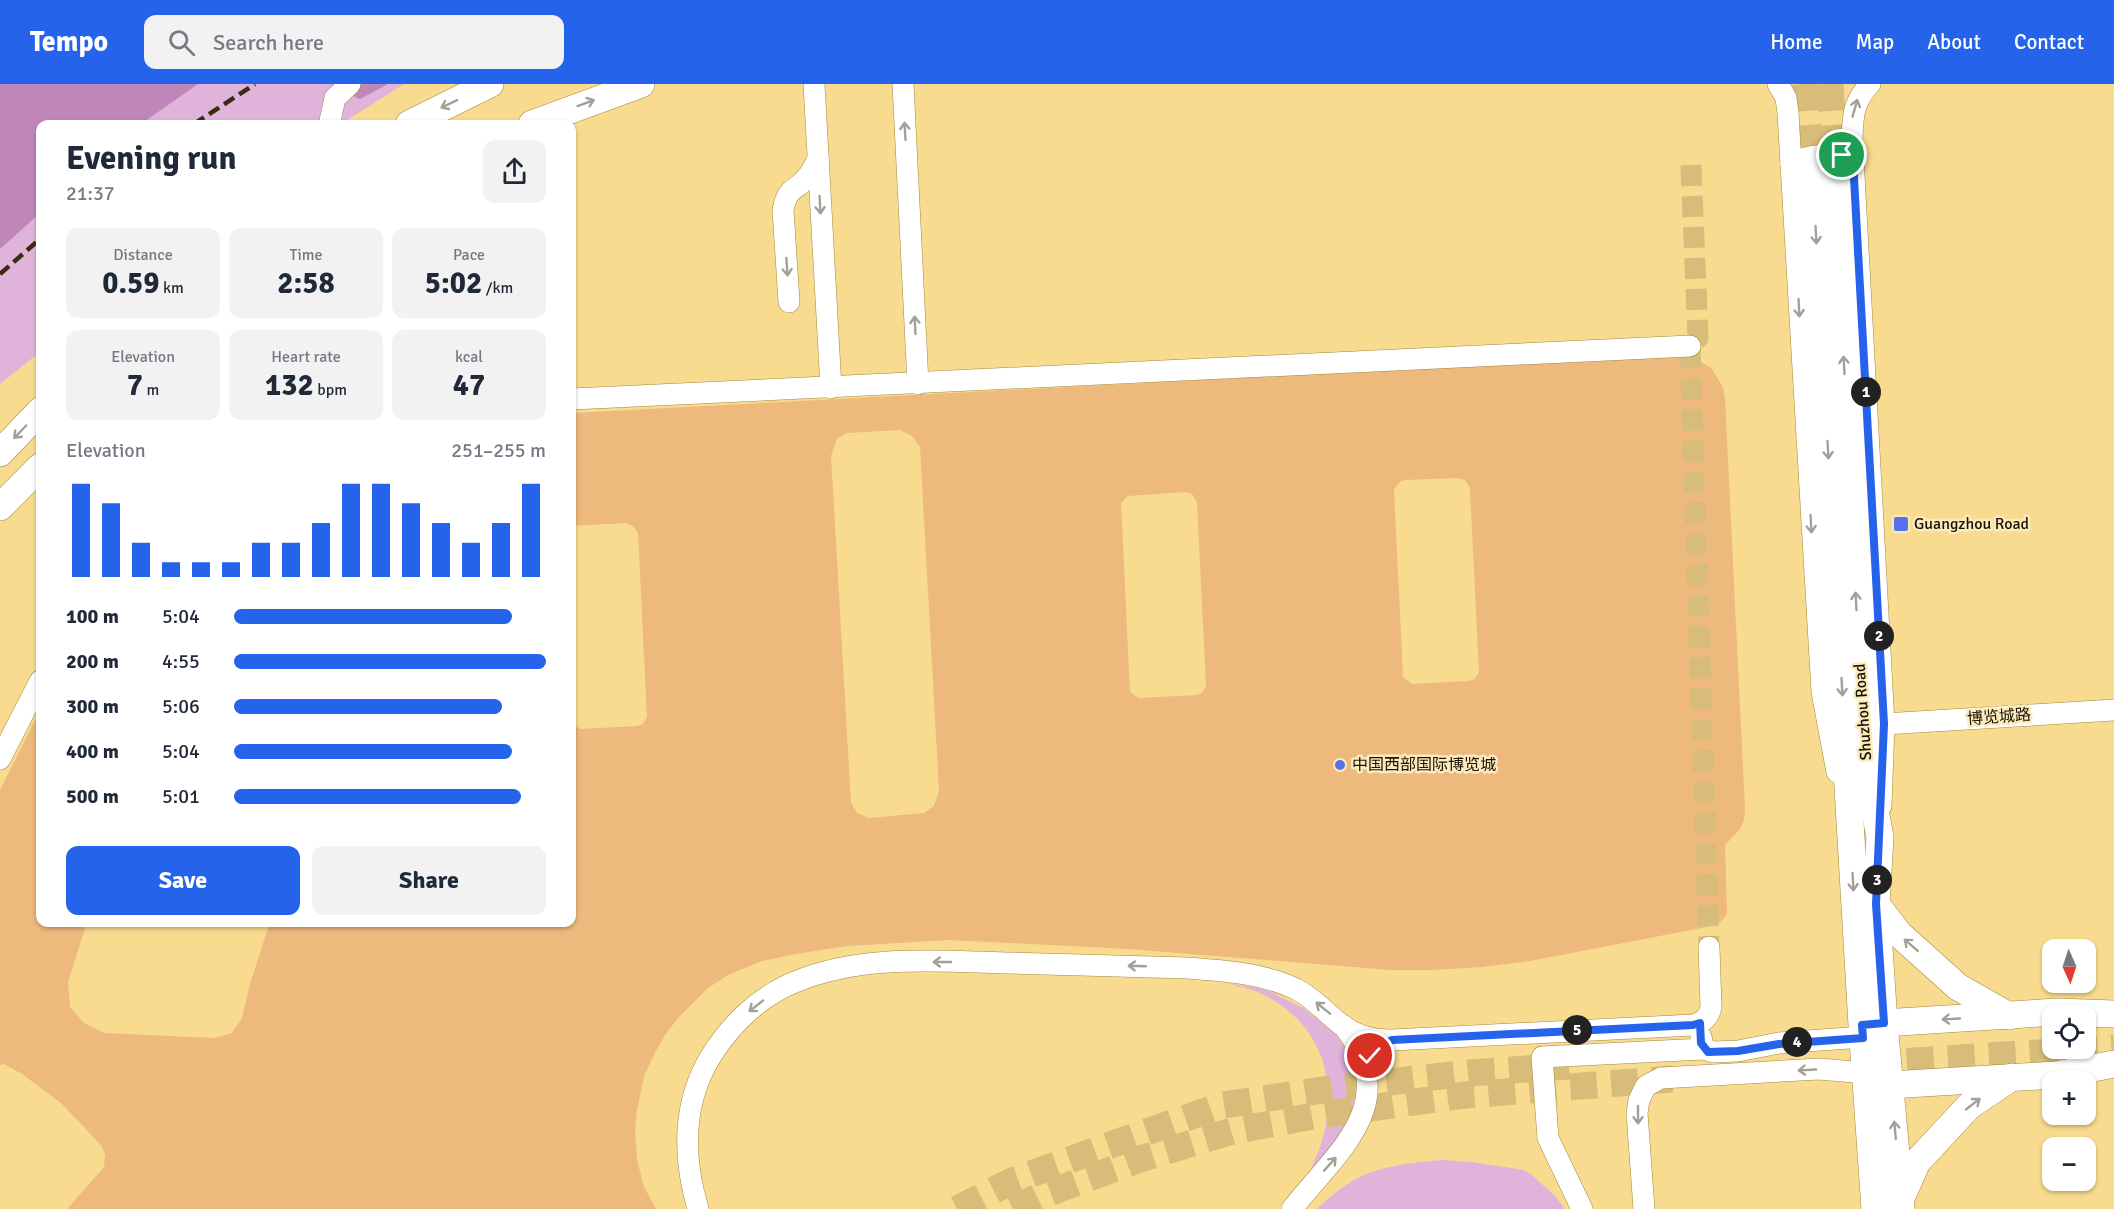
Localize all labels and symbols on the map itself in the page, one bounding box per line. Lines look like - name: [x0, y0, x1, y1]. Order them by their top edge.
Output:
- one-way arrow: [577, 97, 595, 108]
- one-way arrow: [440, 98, 458, 110]
- one-way arrow: [1850, 99, 1862, 118]
- one-way arrow: [900, 121, 911, 141]
- pin: [1816, 129, 1867, 180]
- one-way arrow: [815, 195, 826, 215]
- one-way arrow: [1810, 224, 1821, 244]
- one-way arrow: [782, 257, 793, 277]
- one-way arrow: [1794, 298, 1805, 318]
- one-way arrow: [910, 316, 921, 336]
- one-way arrow: [1839, 355, 1850, 375]
- pin: 1: [1851, 377, 1881, 407]
- one-way arrow: [13, 424, 27, 439]
- one-way arrow: [1823, 440, 1834, 460]
- one-way arrow: [1806, 513, 1817, 533]
- place label: Guangzhou Road: [1914, 514, 2029, 534]
- marker: Guangzhou Road: [1892, 515, 1910, 533]
- one-way arrow: [1851, 592, 1862, 612]
- pin: 2: [1864, 621, 1894, 651]
- street label: Shuzhou Road: [1850, 663, 1876, 761]
- one-way arrow: [1837, 677, 1848, 697]
- street label: 博览城路: [1966, 705, 2032, 729]
- place label: 中国西部国际博览城: [1352, 755, 1496, 775]
- marker: 中国西部国际博览城: [1333, 758, 1347, 772]
- pin: 3: [1862, 865, 1892, 895]
- one-way arrow: [1848, 871, 1859, 891]
- one-way arrow: [1904, 938, 1919, 952]
- north arrow: [2042, 939, 2096, 993]
- one-way arrow: [932, 956, 952, 968]
- one-way arrow: [1127, 961, 1147, 972]
- one-way arrow: [748, 999, 764, 1012]
- one-way arrow: [1315, 1001, 1331, 1014]
- one-way arrow: [1941, 1014, 1961, 1025]
- pin: 5: [1562, 1015, 1592, 1045]
- pin: 4: [1782, 1027, 1812, 1057]
- pin: [1344, 1030, 1395, 1081]
- one-way arrow: [1798, 1064, 1818, 1075]
- one-way arrow: [1964, 1098, 1980, 1111]
- one-way arrow: [1632, 1105, 1644, 1125]
- one-way arrow: [1889, 1120, 1900, 1140]
- one-way arrow: [1323, 1157, 1337, 1172]

